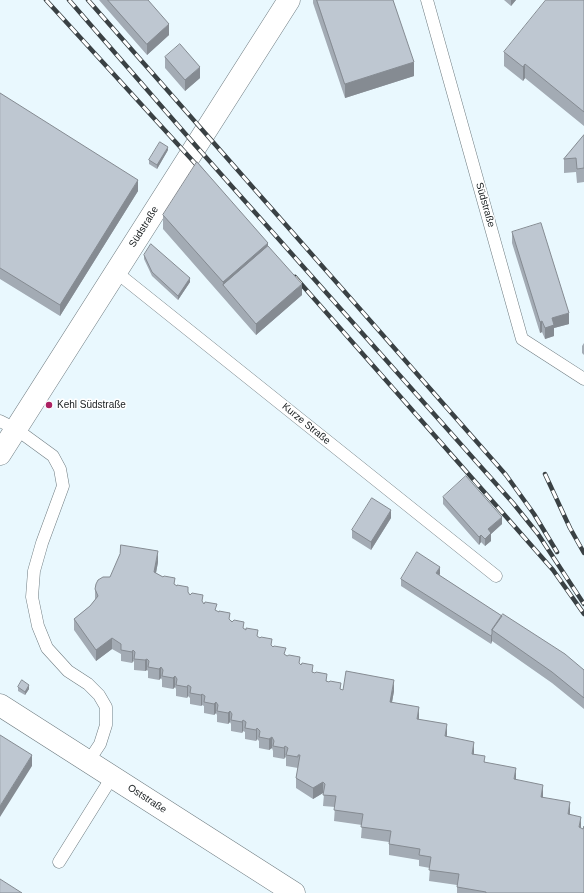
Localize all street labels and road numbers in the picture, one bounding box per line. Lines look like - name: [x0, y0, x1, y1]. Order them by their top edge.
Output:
- street label: Südstraße: [473, 181, 497, 229]
- street label: Südstraße: [127, 204, 161, 250]
- street label: Kurze Straße: [279, 401, 333, 447]
- street label: Oststraße: [125, 782, 169, 816]

